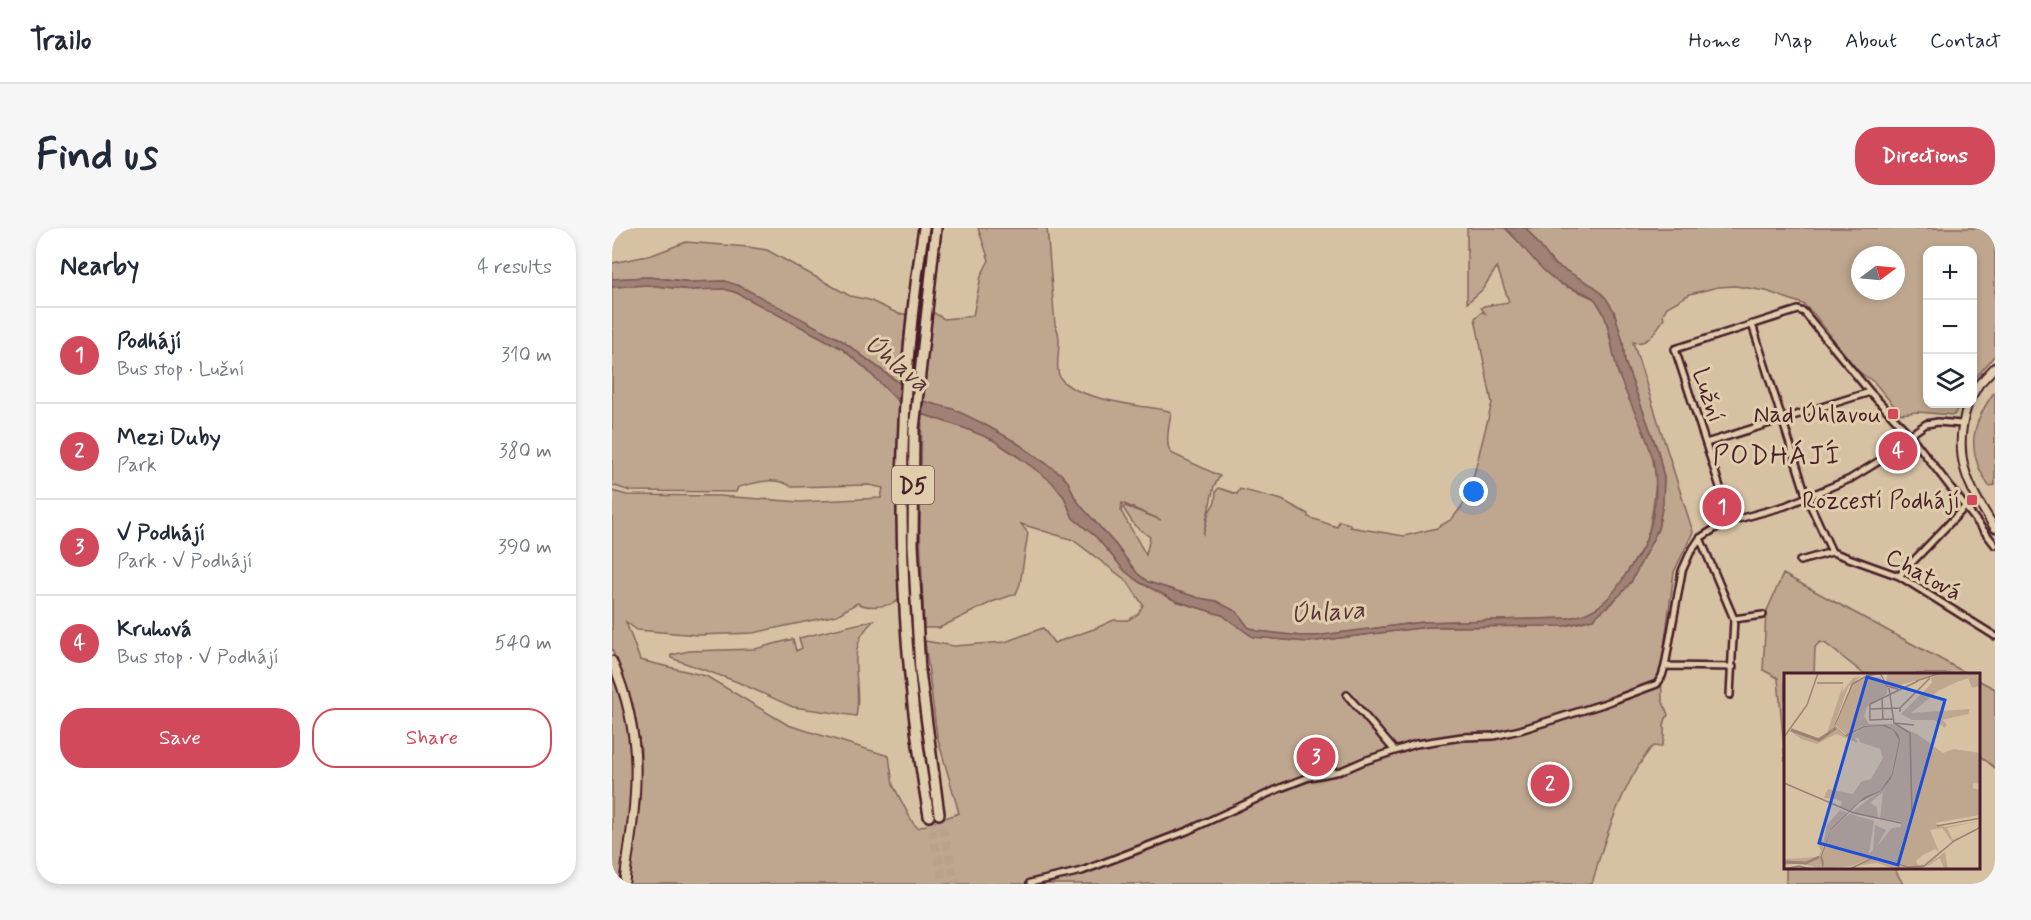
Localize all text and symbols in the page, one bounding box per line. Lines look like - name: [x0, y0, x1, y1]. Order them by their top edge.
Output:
- text: Trailo: [30, 23, 91, 60]
- text: Home: [1689, 27, 1741, 55]
- text: Map: [1774, 27, 1812, 55]
- text: About: [1845, 27, 1897, 55]
- text: Contact: [1930, 27, 2001, 55]
- button: Directions: [1855, 127, 1995, 185]
- text: Find us: [36, 129, 158, 184]
- north arrow: [1851, 246, 1905, 300]
- map controls: [1923, 246, 1977, 408]
- button: +: [1923, 246, 1977, 300]
- text: Nearby: [60, 250, 139, 284]
- text: 4 results: [477, 254, 552, 281]
- button: −: [1923, 300, 1977, 354]
- water label: Úhlava: [856, 327, 936, 401]
- text: Podhájí: [117, 328, 182, 356]
- text: 1: [75, 342, 84, 369]
- text: 310 m: [501, 342, 552, 369]
- button: layers: [1923, 354, 1977, 408]
- text: Bus stop · Lužní: [117, 356, 245, 383]
- street label: Lužní: [1684, 364, 1731, 427]
- place label: Nad Úhlavou: [1753, 400, 1881, 431]
- marker: Nad Úhlavou: [1886, 407, 1900, 421]
- text: Mezi Duby: [117, 424, 221, 452]
- pin: 4: [1878, 428, 1918, 474]
- text: 2: [75, 438, 84, 465]
- text: 380 m: [499, 438, 552, 465]
- district label: PODHÁJÍ: [1713, 439, 1841, 474]
- text: Park: [117, 452, 157, 479]
- road number: D5: [892, 466, 934, 504]
- your location: [1459, 477, 1488, 506]
- pin: 1: [1702, 484, 1742, 530]
- place label: Rozcestí Podhájí: [1802, 486, 1960, 517]
- marker: Rozcestí Podhájí: [1965, 493, 1979, 507]
- text: V Podhájí: [117, 520, 206, 548]
- text: 3: [75, 534, 84, 561]
- text: 390 m: [498, 534, 552, 561]
- street label: Chatová: [1880, 542, 1967, 609]
- text: Park · V Podhájí: [117, 548, 253, 575]
- water label: Úhlava: [1288, 593, 1366, 633]
- text: Kruhová: [117, 616, 192, 644]
- text: 4: [74, 630, 85, 657]
- text: 540 m: [495, 630, 552, 657]
- text: Bus stop · V Podhájí: [117, 644, 279, 671]
- inset map: [1784, 673, 1980, 869]
- button: Save: [60, 708, 300, 768]
- button: Share: [312, 708, 552, 768]
- pin: 3: [1296, 734, 1336, 780]
- pin: 2: [1530, 762, 1570, 806]

